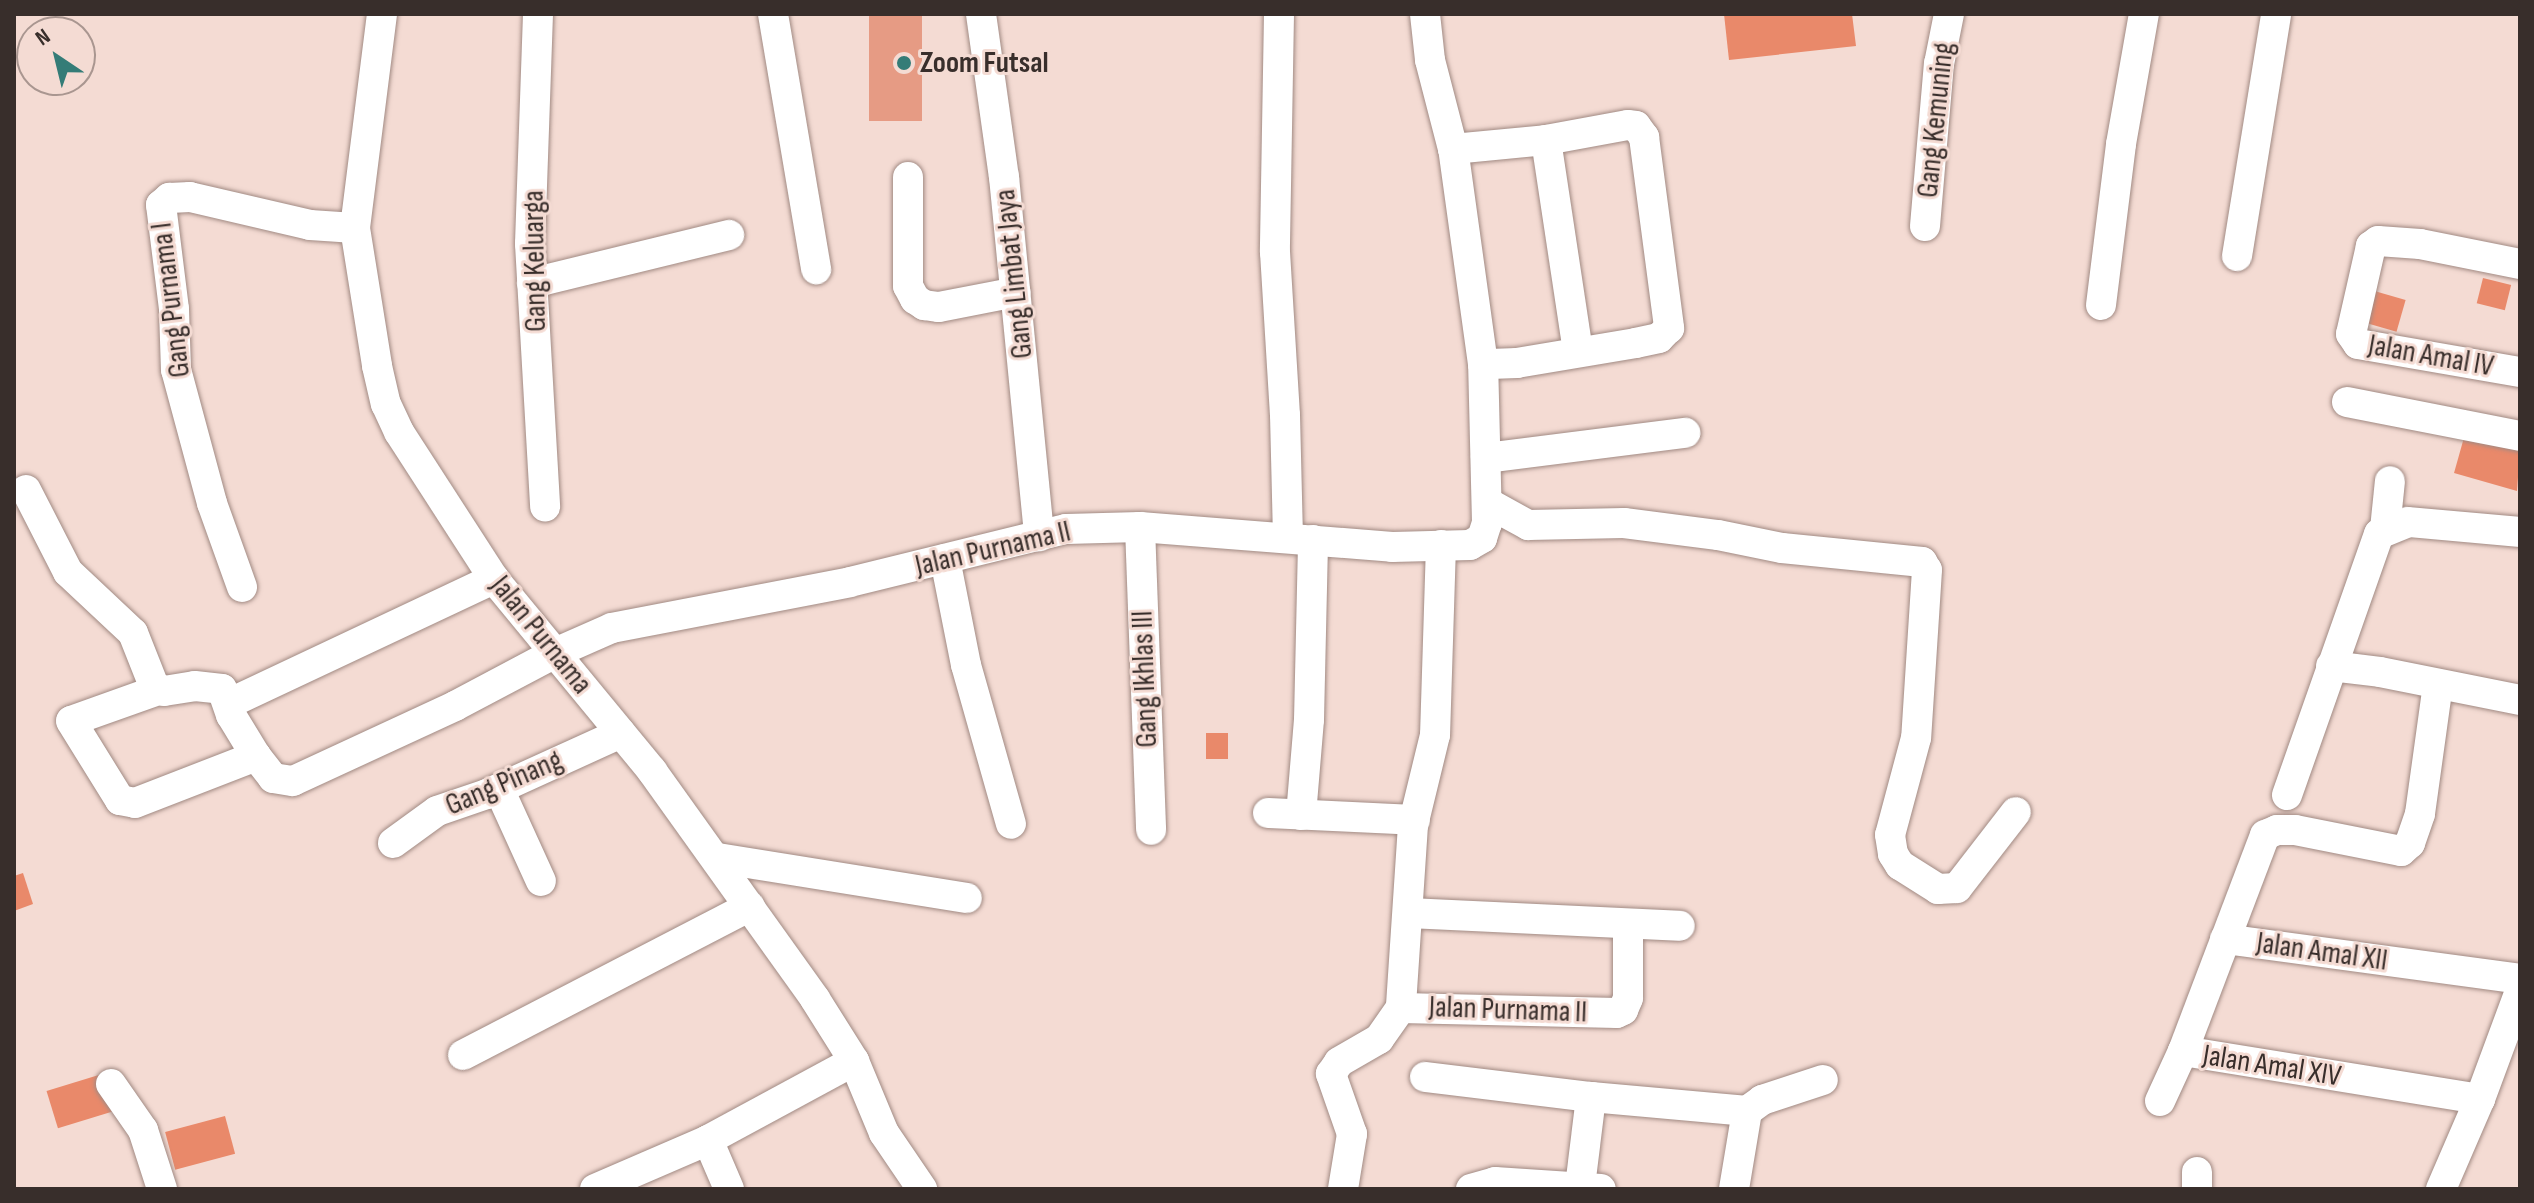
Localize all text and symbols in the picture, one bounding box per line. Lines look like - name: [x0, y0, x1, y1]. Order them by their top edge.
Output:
- north arrow: [16, 16, 96, 96]
- text: N: [31, 23, 56, 52]
- street label: Gang Kemuning: [1910, 41, 1962, 199]
- place label: Zoom Futsal: [920, 45, 1049, 81]
- marker: Zoom Futsal: [895, 54, 913, 72]
- street label: Gang Limbat Jaya: [987, 188, 1041, 360]
- street label: Gang Keluarga: [516, 190, 554, 332]
- street label: Gang Purnama I: [144, 220, 198, 380]
- street label: Jalan Amal IV: [2366, 327, 2496, 385]
- street label: Jalan Purnama II: [912, 514, 1074, 584]
- street label: Jalan Purnama: [483, 569, 599, 701]
- street label: Gang Ikhlas III: [1125, 610, 1165, 748]
- street label: Gang Pinang: [440, 742, 568, 824]
- street label: Jalan Amal XII: [2254, 925, 2390, 979]
- street label: Jalan Purnama II: [1428, 989, 1588, 1031]
- street label: Jalan Amal XIV: [2200, 1037, 2344, 1095]

